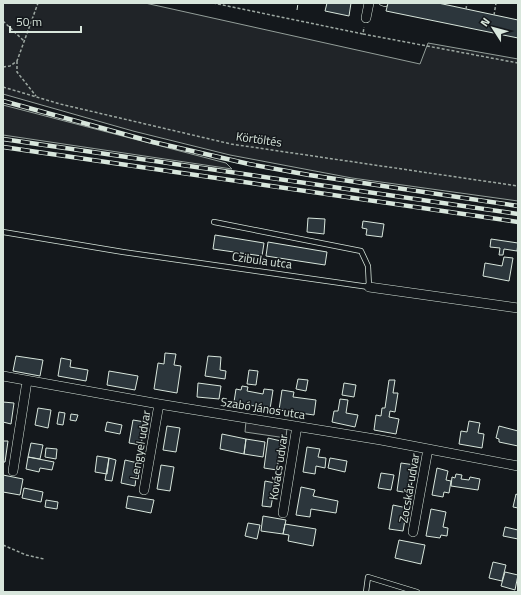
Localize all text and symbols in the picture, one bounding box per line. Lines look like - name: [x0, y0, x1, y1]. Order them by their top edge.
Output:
- scale bar: [10, 8, 81, 34]
- north arrow: [473, 8, 513, 48]
- text: 50 m: [16, 12, 42, 31]
- text: N: [476, 14, 494, 30]
- street label: Körtöltés: [235, 126, 284, 152]
- street label: Czibula utca: [231, 246, 293, 274]
- street label: Szabó János utca: [219, 392, 307, 424]
- street label: Lengyel udvar: [125, 409, 155, 481]
- street label: Kovács udvar: [263, 433, 293, 501]
- street label: Zocskár udvar: [394, 452, 424, 524]

